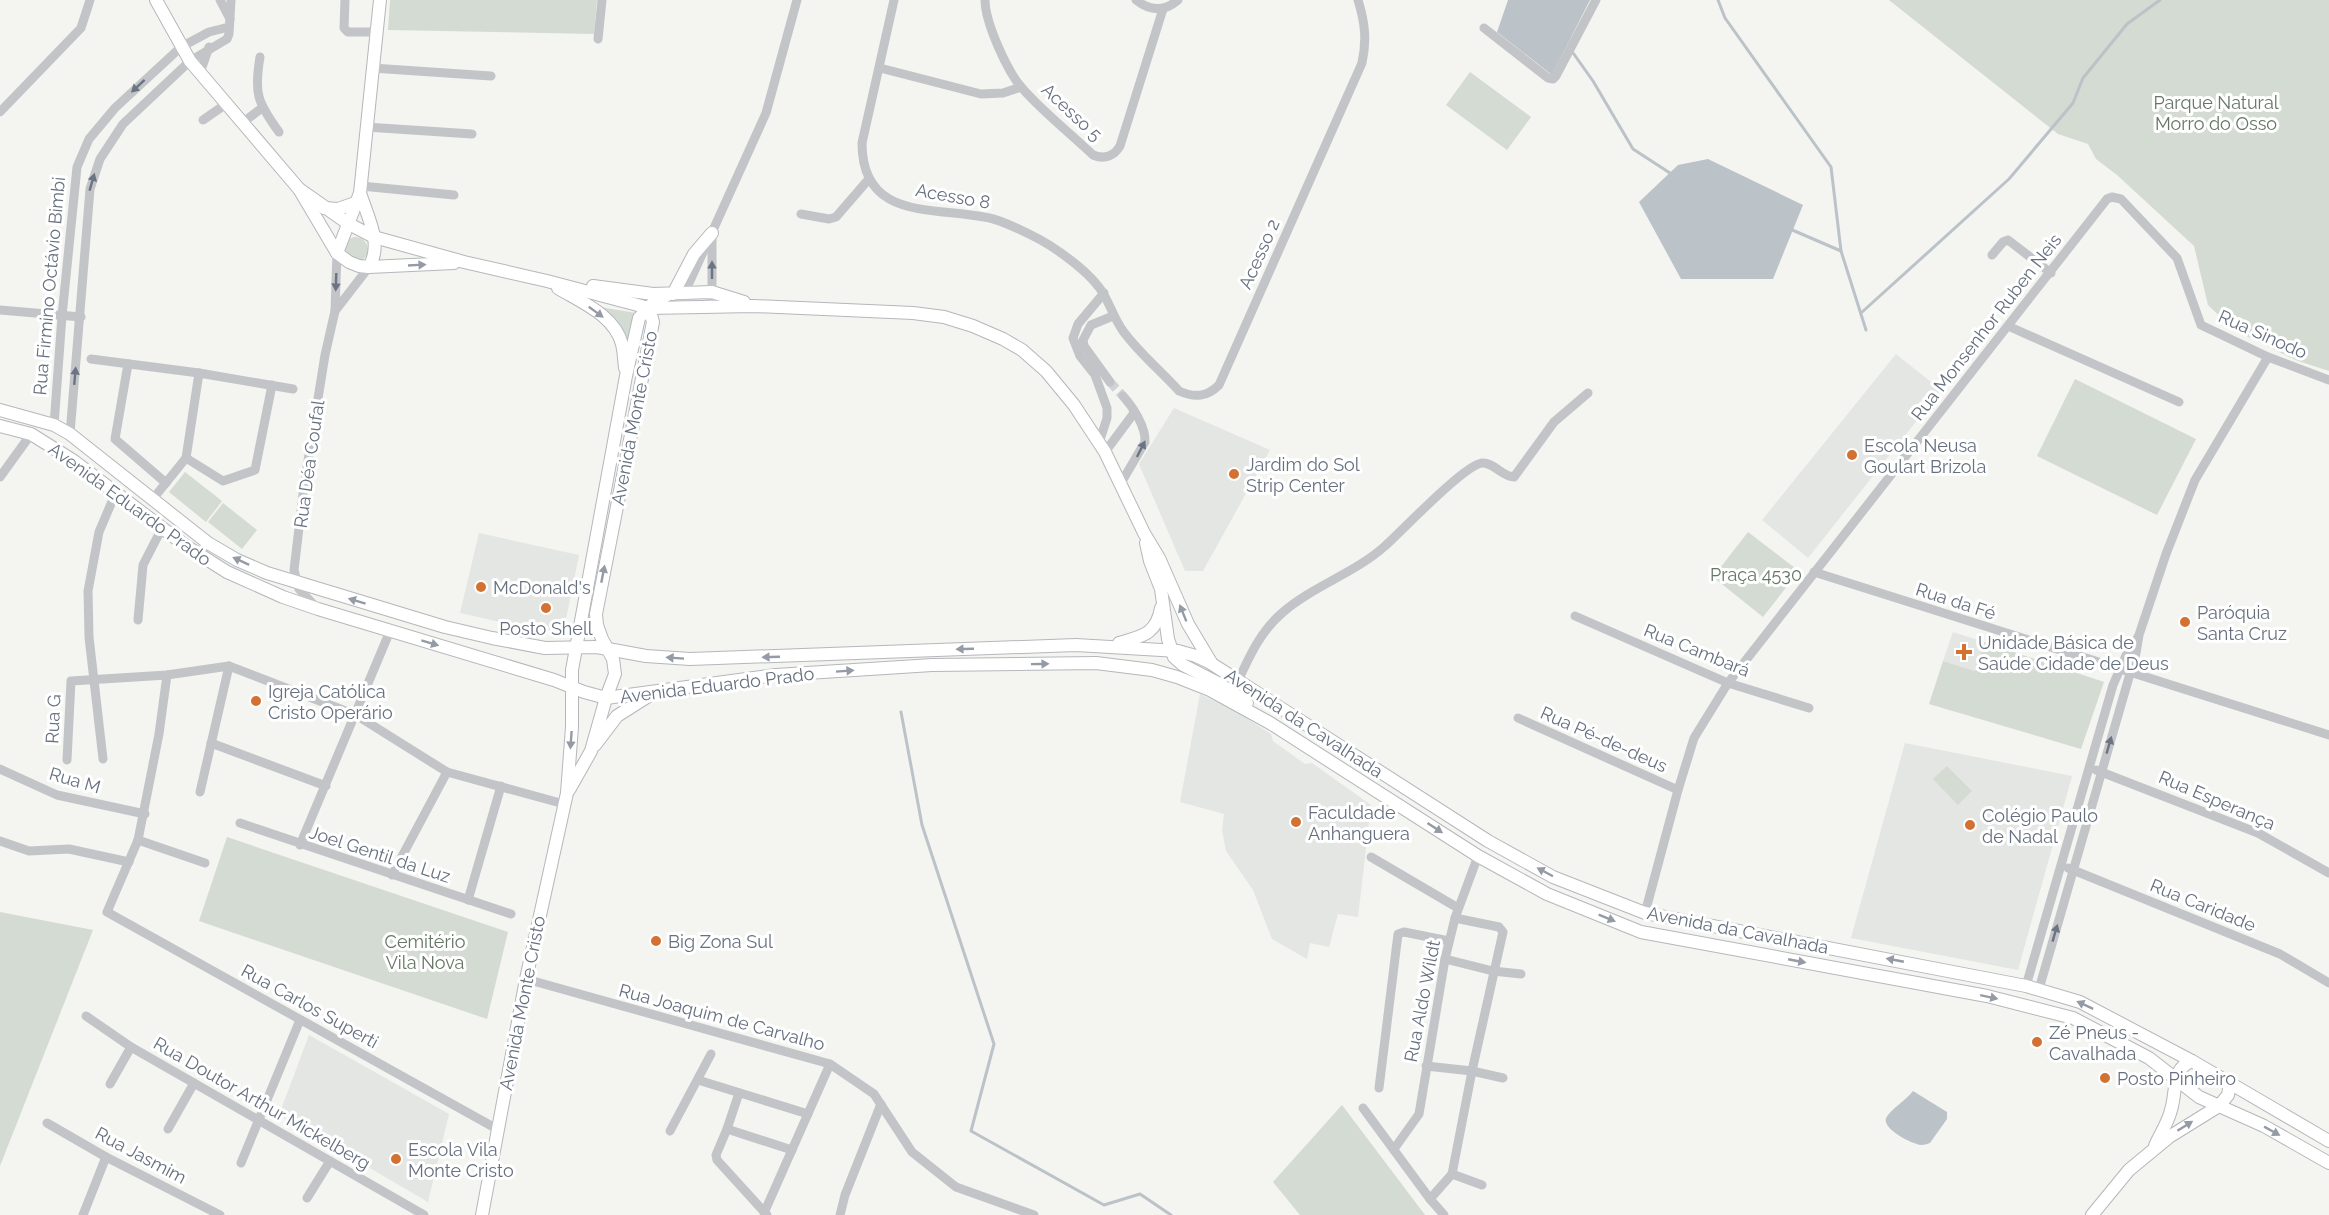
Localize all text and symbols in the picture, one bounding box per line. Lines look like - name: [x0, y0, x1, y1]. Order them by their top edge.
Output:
- one-way arrow: [131, 79, 145, 93]
- street label: Acesso 5: [1038, 79, 1107, 145]
- park label: Parque Natural Morro do Osso: [2153, 92, 2279, 134]
- one-way arrow: [88, 173, 97, 191]
- street label: Rua Firmino Octávio Bimbi: [29, 176, 69, 396]
- street label: Acesso 8: [914, 179, 992, 213]
- street label: Acesso 2: [1234, 216, 1284, 292]
- street label: Rua Monsenhor Ruben Neis: [1907, 229, 2066, 424]
- one-way arrow: [407, 260, 426, 269]
- one-way arrow: [707, 260, 717, 279]
- one-way arrow: [331, 272, 341, 291]
- street label: Rua Sinodo: [2215, 305, 2311, 363]
- one-way arrow: [588, 306, 604, 318]
- street label: Avenida Monte Cristo: [607, 329, 661, 507]
- one-way arrow: [70, 366, 80, 385]
- street label: Rua Déa Coufal: [290, 399, 328, 529]
- place label: Escola Neusa Goulart Brizola: [1864, 435, 1986, 477]
- street label: Avenida Eduardo Prado: [45, 438, 216, 570]
- one-way arrow: [1135, 440, 1145, 458]
- marker: Escola Neusa Goulart Brizola: [1845, 448, 1859, 462]
- place label: Jardim do Sol Strip Center: [1246, 454, 1360, 496]
- marker: Jardim do Sol Strip Center: [1227, 467, 1241, 481]
- one-way arrow: [233, 557, 250, 566]
- park label: Praça 4530: [1710, 564, 1802, 585]
- one-way arrow: [599, 565, 608, 584]
- place label: McDonald's: [493, 577, 591, 598]
- street label: Rua da Fé: [1913, 578, 1999, 624]
- marker: McDonald's: [474, 580, 488, 594]
- one-way arrow: [348, 596, 366, 605]
- marker: Posto Shell: [539, 601, 553, 615]
- place label: Paróquia Santa Cruz: [2197, 602, 2287, 644]
- one-way arrow: [1178, 604, 1187, 622]
- marker: Paróquia Santa Cruz: [2178, 615, 2192, 629]
- place label: Posto Shell: [499, 618, 593, 639]
- street label: Rua Cambará: [1641, 619, 1753, 681]
- place label: Unidade Básica de Saúde Cidade de Deus: [1978, 632, 2169, 674]
- one-way arrow: [421, 639, 439, 648]
- marker: Unidade Básica de Saúde Cidade de Deus: [1955, 643, 1973, 661]
- one-way arrow: [956, 644, 975, 653]
- one-way arrow: [761, 652, 780, 661]
- one-way arrow: [666, 653, 685, 663]
- one-way arrow: [1031, 659, 1050, 669]
- street label: Avenida Eduardo Prado: [619, 663, 816, 707]
- street label: Avenida da Cavalhada: [1221, 664, 1387, 782]
- one-way arrow: [836, 666, 855, 675]
- place label: Igreja Católica Cristo Operário: [268, 681, 393, 723]
- street label: Rua G: [41, 694, 65, 744]
- marker: Igreja Católica Cristo Operário: [249, 694, 263, 708]
- street label: Rua Pé-de-deus: [1537, 702, 1671, 776]
- one-way arrow: [566, 731, 576, 750]
- one-way arrow: [2105, 736, 2114, 754]
- street label: Rua M: [47, 763, 103, 797]
- street label: Rua Esperança: [2156, 766, 2278, 834]
- place label: Faculdade Anhanguera: [1308, 802, 1410, 844]
- place label: Colégio Paulo de Nadal: [1982, 805, 2098, 847]
- marker: Faculdade Anhanguera: [1289, 815, 1303, 829]
- marker: Colégio Paulo de Nadal: [1963, 818, 1977, 832]
- street label: Joel Gentil da Luz: [307, 821, 453, 887]
- one-way arrow: [1426, 823, 1443, 834]
- one-way arrow: [1536, 867, 1553, 877]
- street label: Rua Caridade: [2147, 874, 2259, 936]
- street label: Avenida da Cavalhada: [1646, 902, 1830, 958]
- one-way arrow: [1599, 913, 1617, 923]
- street label: Avenida Monte Cristo: [495, 914, 549, 1092]
- one-way arrow: [2051, 924, 2060, 942]
- park label: Cemitério Vila Nova: [385, 931, 466, 973]
- place label: Big Zona Sul: [668, 931, 773, 952]
- marker: Big Zona Sul: [649, 934, 663, 948]
- street label: Rua Aldo Wildt: [1400, 938, 1444, 1064]
- one-way arrow: [1885, 955, 1904, 964]
- one-way arrow: [1788, 957, 1807, 966]
- street label: Rua Carlos Superti: [238, 960, 382, 1052]
- street label: Rua Joaquim de Carvalho: [617, 979, 827, 1055]
- one-way arrow: [1979, 993, 1998, 1002]
- one-way arrow: [2076, 1000, 2093, 1009]
- place label: Zé Pneus - Cavalhada: [2049, 1022, 2139, 1064]
- street label: Rua Doutor Arthur Mickelberg: [150, 1032, 374, 1174]
- marker: Zé Pneus - Cavalhada: [2030, 1035, 2044, 1049]
- place label: Posto Pinheiro: [2117, 1068, 2236, 1089]
- marker: Posto Pinheiro: [2098, 1071, 2112, 1085]
- one-way arrow: [2177, 1121, 2193, 1132]
- street label: Rua Jasmim: [92, 1122, 190, 1188]
- one-way arrow: [2264, 1126, 2281, 1136]
- place label: Escola Vila Monte Cristo: [408, 1139, 514, 1181]
- marker: Escola Vila Monte Cristo: [389, 1152, 403, 1166]

